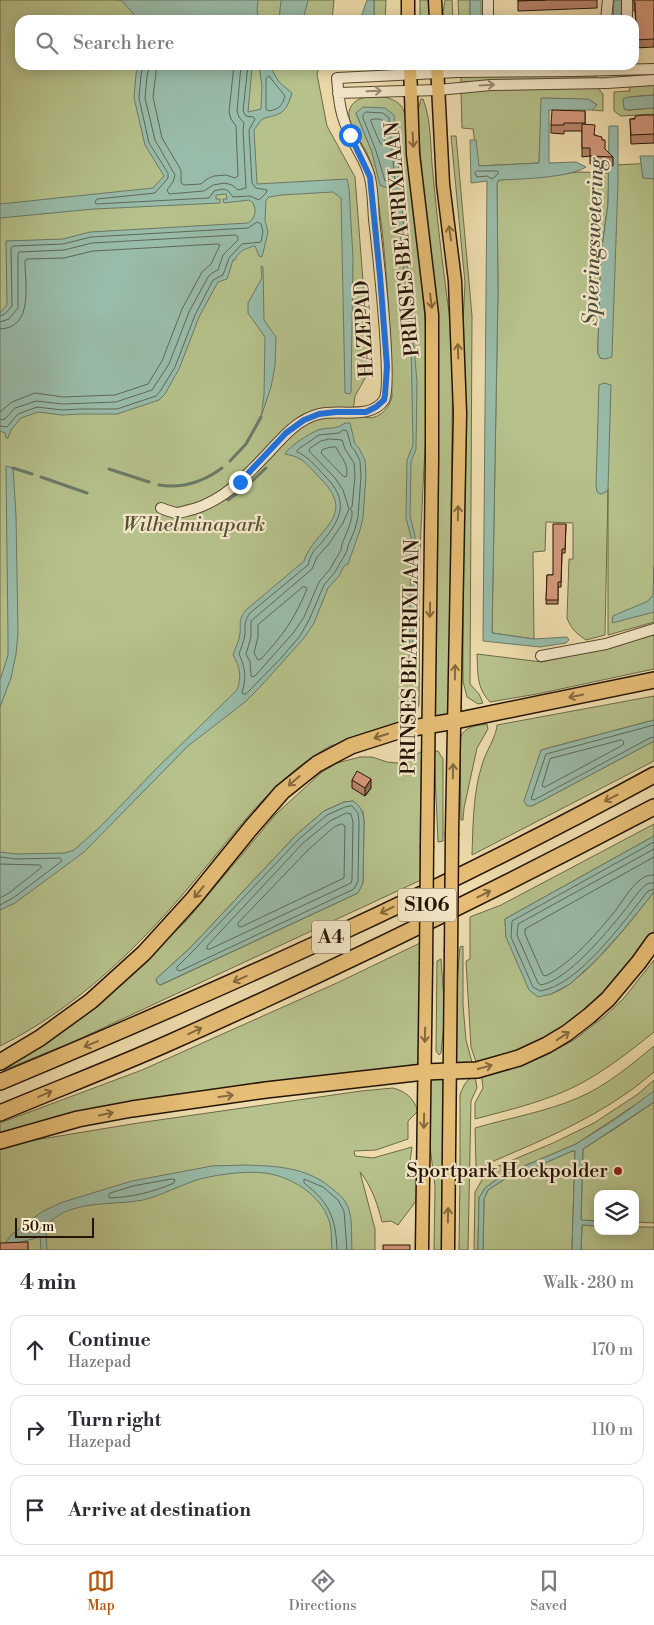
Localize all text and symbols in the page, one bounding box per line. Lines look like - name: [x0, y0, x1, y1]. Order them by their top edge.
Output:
- search box: [15, 15, 639, 70]
- icon: search: [33, 29, 61, 57]
- text: Search here: [73, 31, 174, 55]
- one-way arrow: [478, 81, 494, 90]
- one-way arrow: [366, 86, 382, 96]
- street label: PRINSES BEATRIXLAAN: [380, 120, 426, 358]
- route start: [339, 124, 362, 147]
- one-way arrow: [408, 131, 417, 147]
- water label: Spieringswetering: [578, 157, 610, 326]
- one-way arrow: [444, 225, 454, 241]
- street label: HAZEPAD: [350, 280, 380, 378]
- one-way arrow: [426, 293, 436, 309]
- one-way arrow: [453, 343, 462, 359]
- route end: [229, 471, 252, 494]
- one-way arrow: [453, 505, 463, 522]
- park label: Wilhelminapark: [123, 513, 265, 538]
- street label: PRINSES BEATRIXLAAN: [396, 539, 426, 775]
- one-way arrow: [425, 602, 435, 618]
- one-way arrow: [450, 665, 460, 681]
- one-way arrow: [569, 692, 585, 701]
- one-way arrow: [374, 732, 390, 741]
- one-way arrow: [449, 763, 458, 779]
- one-way arrow: [288, 776, 301, 787]
- one-way arrow: [604, 794, 619, 803]
- one-way arrow: [193, 885, 204, 898]
- road number: S106: [398, 888, 456, 922]
- one-way arrow: [476, 889, 491, 898]
- one-way arrow: [380, 906, 395, 915]
- road number: A4: [312, 920, 350, 954]
- one-way arrow: [233, 974, 248, 984]
- one-way arrow: [187, 1026, 202, 1035]
- one-way arrow: [420, 1026, 430, 1043]
- one-way arrow: [555, 1030, 569, 1040]
- one-way arrow: [84, 1039, 99, 1049]
- one-way arrow: [477, 1062, 493, 1071]
- one-way arrow: [37, 1089, 52, 1099]
- one-way arrow: [217, 1091, 233, 1101]
- one-way arrow: [97, 1109, 113, 1119]
- one-way arrow: [419, 1112, 429, 1128]
- place label: Sportpark Hoekpolder: [406, 1159, 608, 1184]
- marker: Sportpark Hoekpolder: [612, 1165, 624, 1177]
- map controls: [594, 1190, 639, 1235]
- button: layers: [594, 1190, 639, 1235]
- one-way arrow: [443, 1207, 453, 1224]
- scale bar: [15, 1215, 94, 1238]
- text: 50 m: [22, 1218, 54, 1236]
- text: 4 min: [20, 1270, 76, 1296]
- text: Walk · 280 m: [543, 1273, 634, 1293]
- text: Continue: [68, 1328, 151, 1352]
- icon: ahead: [21, 1336, 49, 1364]
- text: 170 m: [591, 1340, 633, 1360]
- text: Hazepad: [68, 1352, 131, 1372]
- text: Turn right: [68, 1408, 161, 1432]
- icon: right: [21, 1416, 49, 1444]
- text: 110 m: [591, 1420, 633, 1440]
- text: Hazepad: [68, 1432, 131, 1452]
- icon: arrive: [21, 1496, 49, 1524]
- text: Arrive at destination: [68, 1498, 251, 1522]
- tab: Map: [87, 1567, 115, 1615]
- tab: Directions: [289, 1567, 356, 1615]
- tab: Saved: [530, 1567, 567, 1615]

